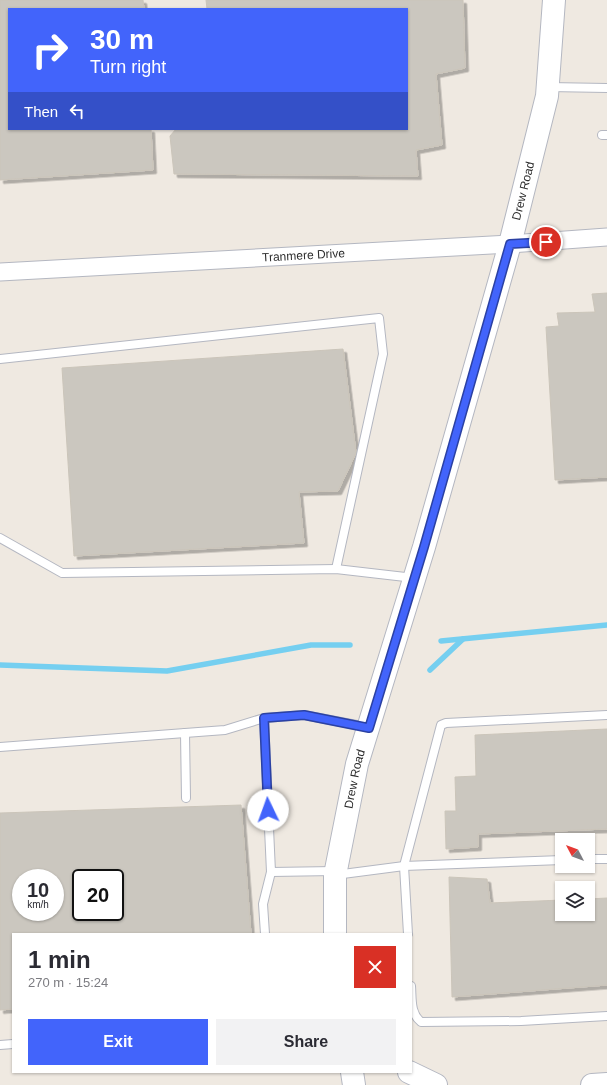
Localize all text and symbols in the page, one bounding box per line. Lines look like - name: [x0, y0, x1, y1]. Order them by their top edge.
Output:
- icon: right: [24, 24, 76, 76]
- text: 30 m: [90, 24, 154, 55]
- text: Turn right: [90, 57, 166, 77]
- icon: left: [66, 100, 88, 122]
- text: Then: [24, 103, 58, 120]
- street label: Drew Road: [509, 160, 537, 222]
- pin: [529, 225, 563, 259]
- icon: arrive: [535, 231, 557, 253]
- street label: Tranmere Drive: [262, 246, 346, 265]
- street label: Drew Road: [341, 748, 368, 810]
- position arrow: [247, 789, 289, 831]
- north arrow: [555, 833, 595, 873]
- map controls: [555, 833, 595, 921]
- speed limit sign: 20: [72, 869, 124, 921]
- text: 10: [27, 879, 49, 901]
- button: layers: [555, 881, 595, 921]
- text: km/h: [27, 899, 49, 910]
- text: 1 min: [28, 946, 91, 973]
- button: close: [354, 946, 396, 988]
- text: 270 m · 15:24: [28, 975, 108, 990]
- button: Exit: [28, 1019, 208, 1065]
- button: Share: [216, 1019, 396, 1065]

